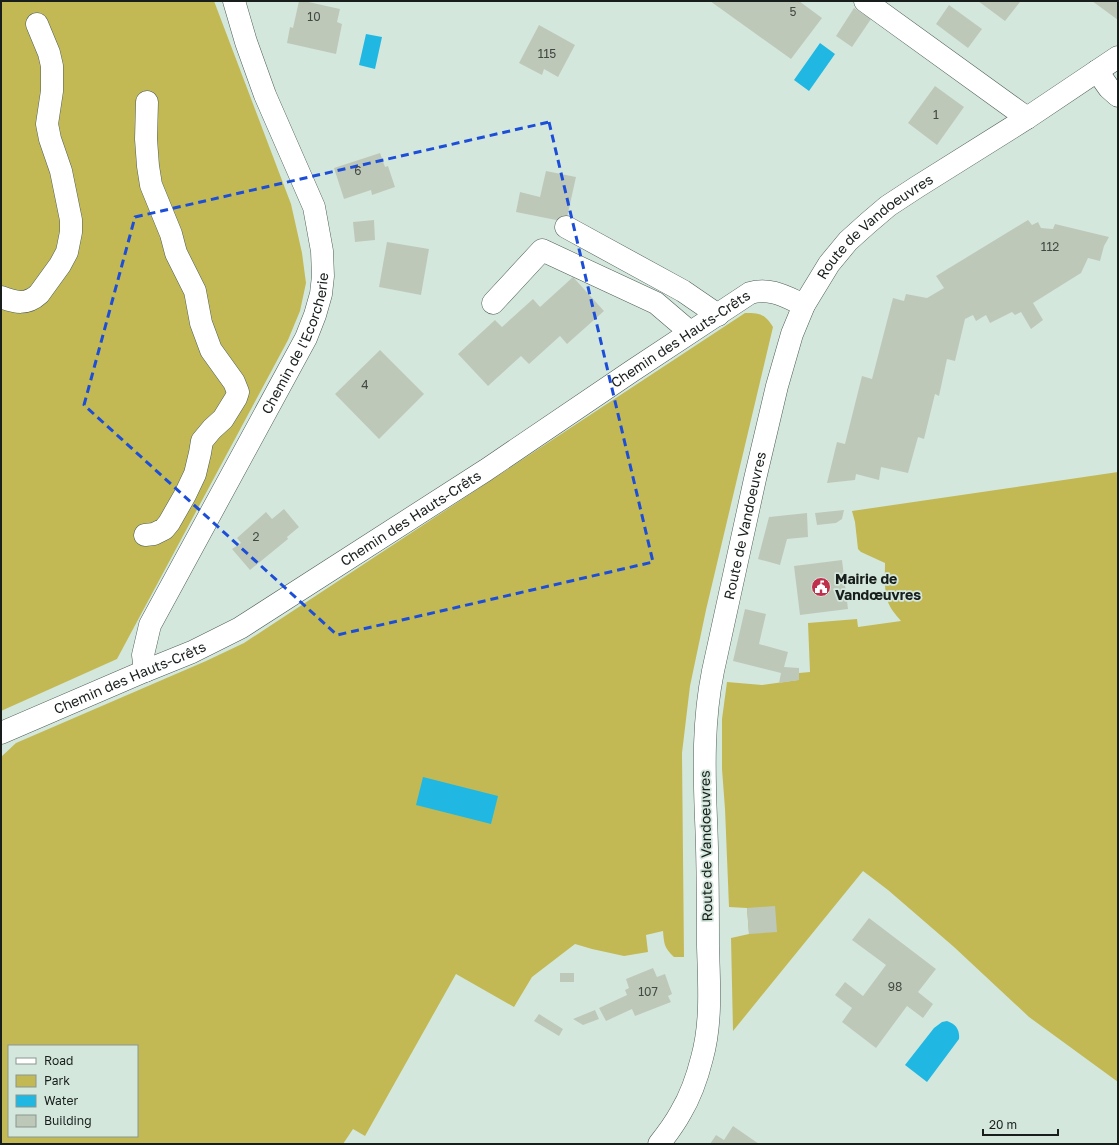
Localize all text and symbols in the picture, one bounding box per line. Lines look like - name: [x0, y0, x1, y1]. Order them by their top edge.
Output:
- house number: 5: [790, 4, 797, 19]
- house number: 10: [307, 9, 321, 24]
- house number: 115: [538, 46, 556, 61]
- house number: 1: [933, 107, 939, 122]
- house number: 6: [354, 163, 362, 178]
- street label: Route de Vandoeuvres: [813, 170, 936, 282]
- house number: 112: [1041, 239, 1059, 254]
- street label: Chemin de l'Ecorcherie: [257, 272, 331, 417]
- street label: Chemin des Hauts-Crêts: [607, 286, 753, 391]
- house number: 4: [361, 377, 369, 392]
- street label: Route de Vandoeuvres: [720, 450, 769, 601]
- street label: Chemin des Hauts-Crêts: [337, 467, 484, 569]
- house number: 2: [253, 529, 260, 544]
- place label: Mairie de Vandœuvres: [835, 570, 921, 603]
- public building icon: Mairie de Vandœuvres: [810, 576, 832, 598]
- street label: Chemin des Hauts-Crêts: [51, 638, 208, 717]
- street label: Route de Vandoeuvres: [696, 770, 715, 922]
- house number: 98: [888, 979, 902, 994]
- house number: 107: [638, 984, 658, 999]
- legend: [8, 1045, 138, 1137]
- text: Road: [44, 1053, 73, 1068]
- text: Park: [44, 1073, 70, 1088]
- text: Water: [44, 1093, 78, 1108]
- scale bar: [983, 1111, 1058, 1137]
- text: Building: [44, 1113, 92, 1128]
- text: 20 m: [989, 1117, 1017, 1132]

